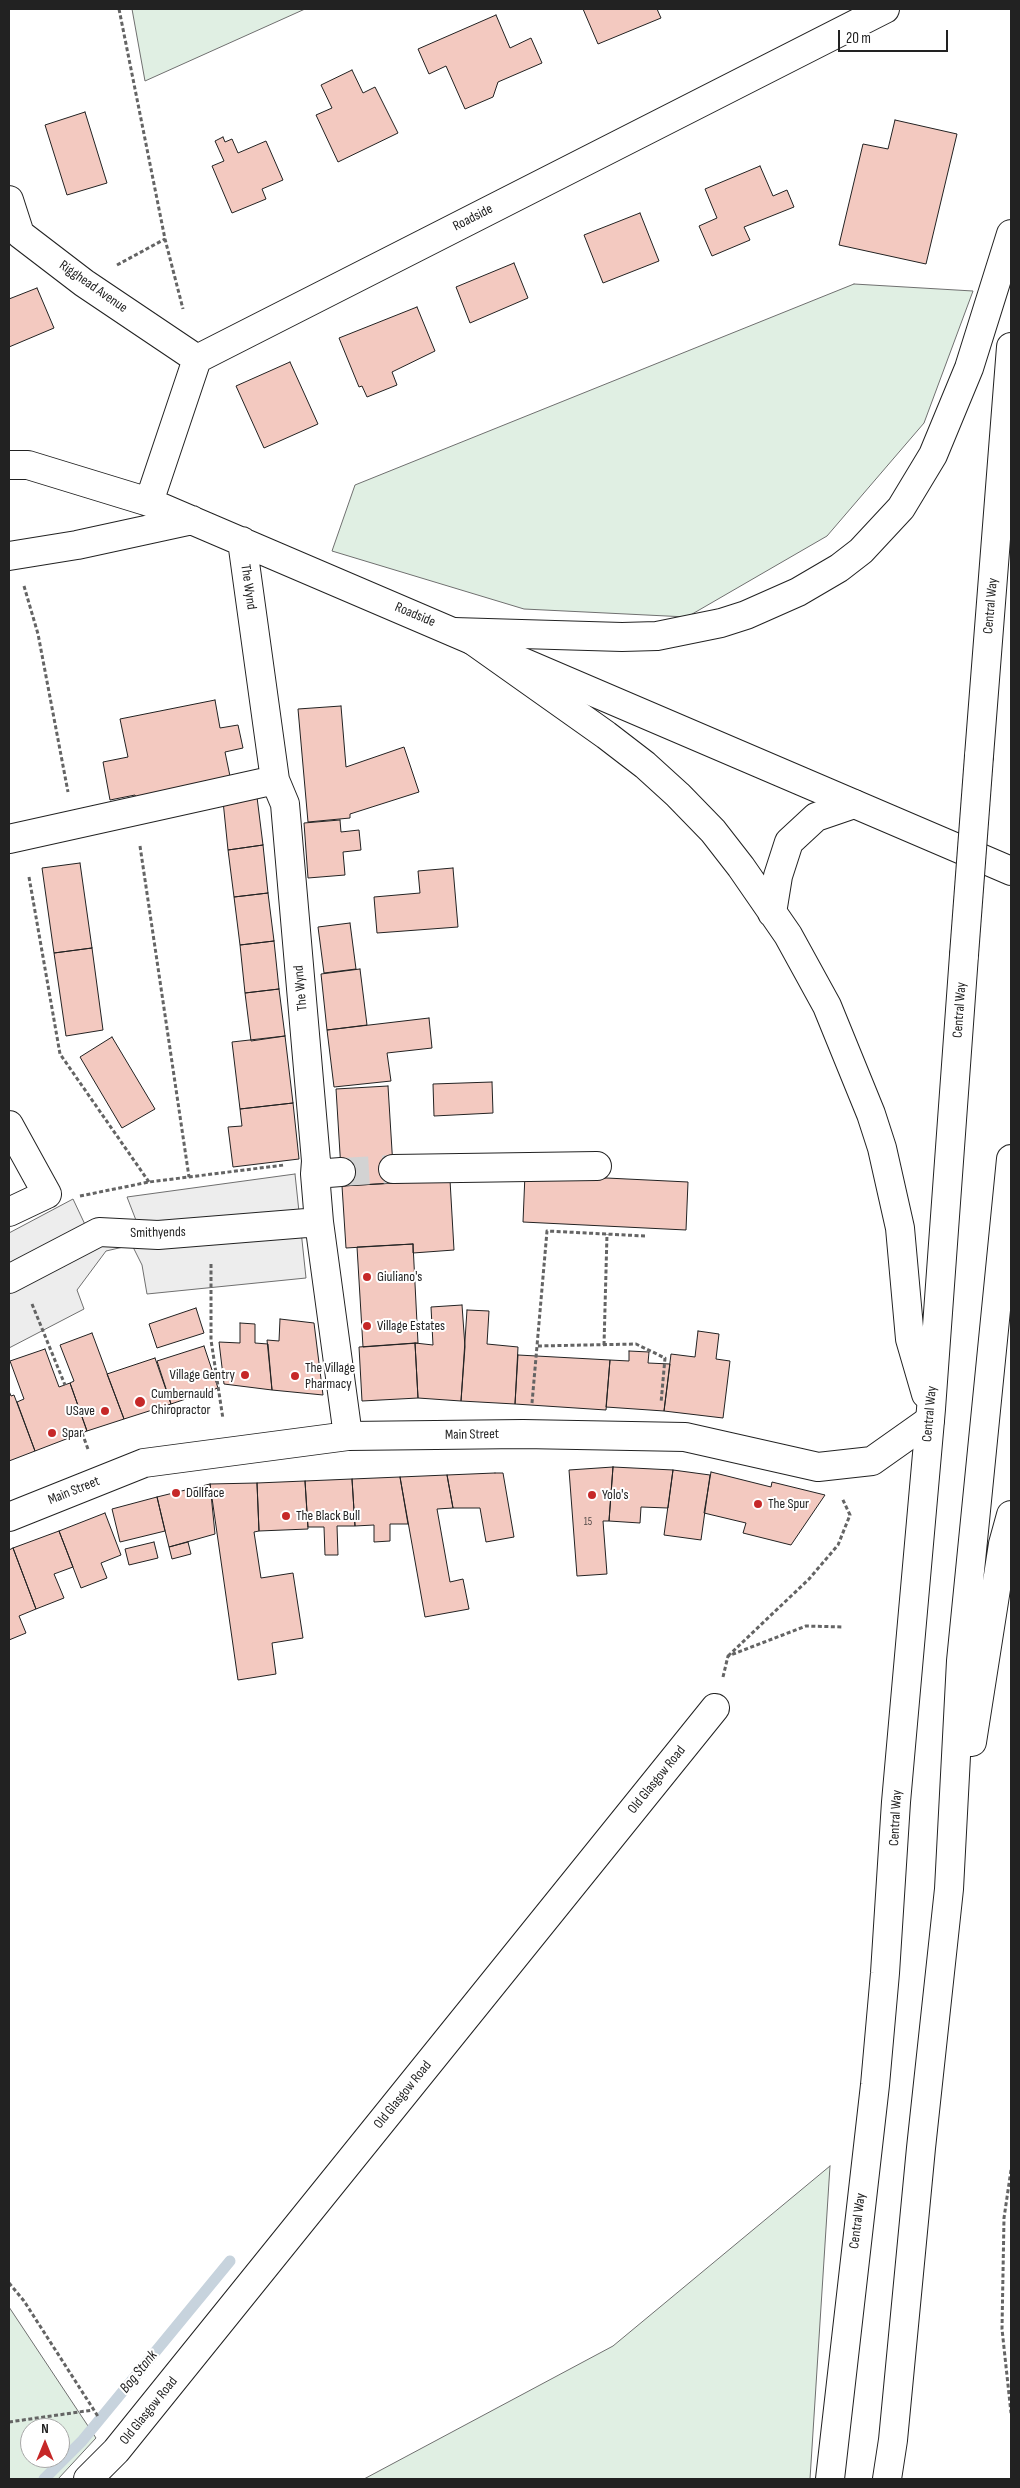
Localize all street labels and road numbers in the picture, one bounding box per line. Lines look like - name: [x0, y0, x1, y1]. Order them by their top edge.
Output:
- street label: Roadside: [450, 201, 496, 235]
- street label: Rigghead Avenue: [56, 257, 130, 317]
- street label: The Wynd: [237, 563, 259, 611]
- street label: Central Way: [980, 577, 1002, 635]
- street label: Roadside: [392, 599, 438, 631]
- street label: The Wynd: [291, 965, 311, 1011]
- street label: Central Way: [950, 981, 970, 1039]
- street label: Smithyends: [130, 1224, 186, 1242]
- street label: Central Way: [919, 1385, 941, 1443]
- street label: Main Street: [445, 1426, 499, 1444]
- street label: Main Street: [46, 1473, 102, 1509]
- street label: Old Glasgow Road: [625, 1743, 689, 1817]
- street label: Central Way: [886, 1790, 906, 1846]
- street label: Old Glasgow Road: [371, 2058, 435, 2132]
- street label: Central Way: [846, 2192, 870, 2250]
- street label: Old Glasgow Road: [117, 2374, 181, 2448]

